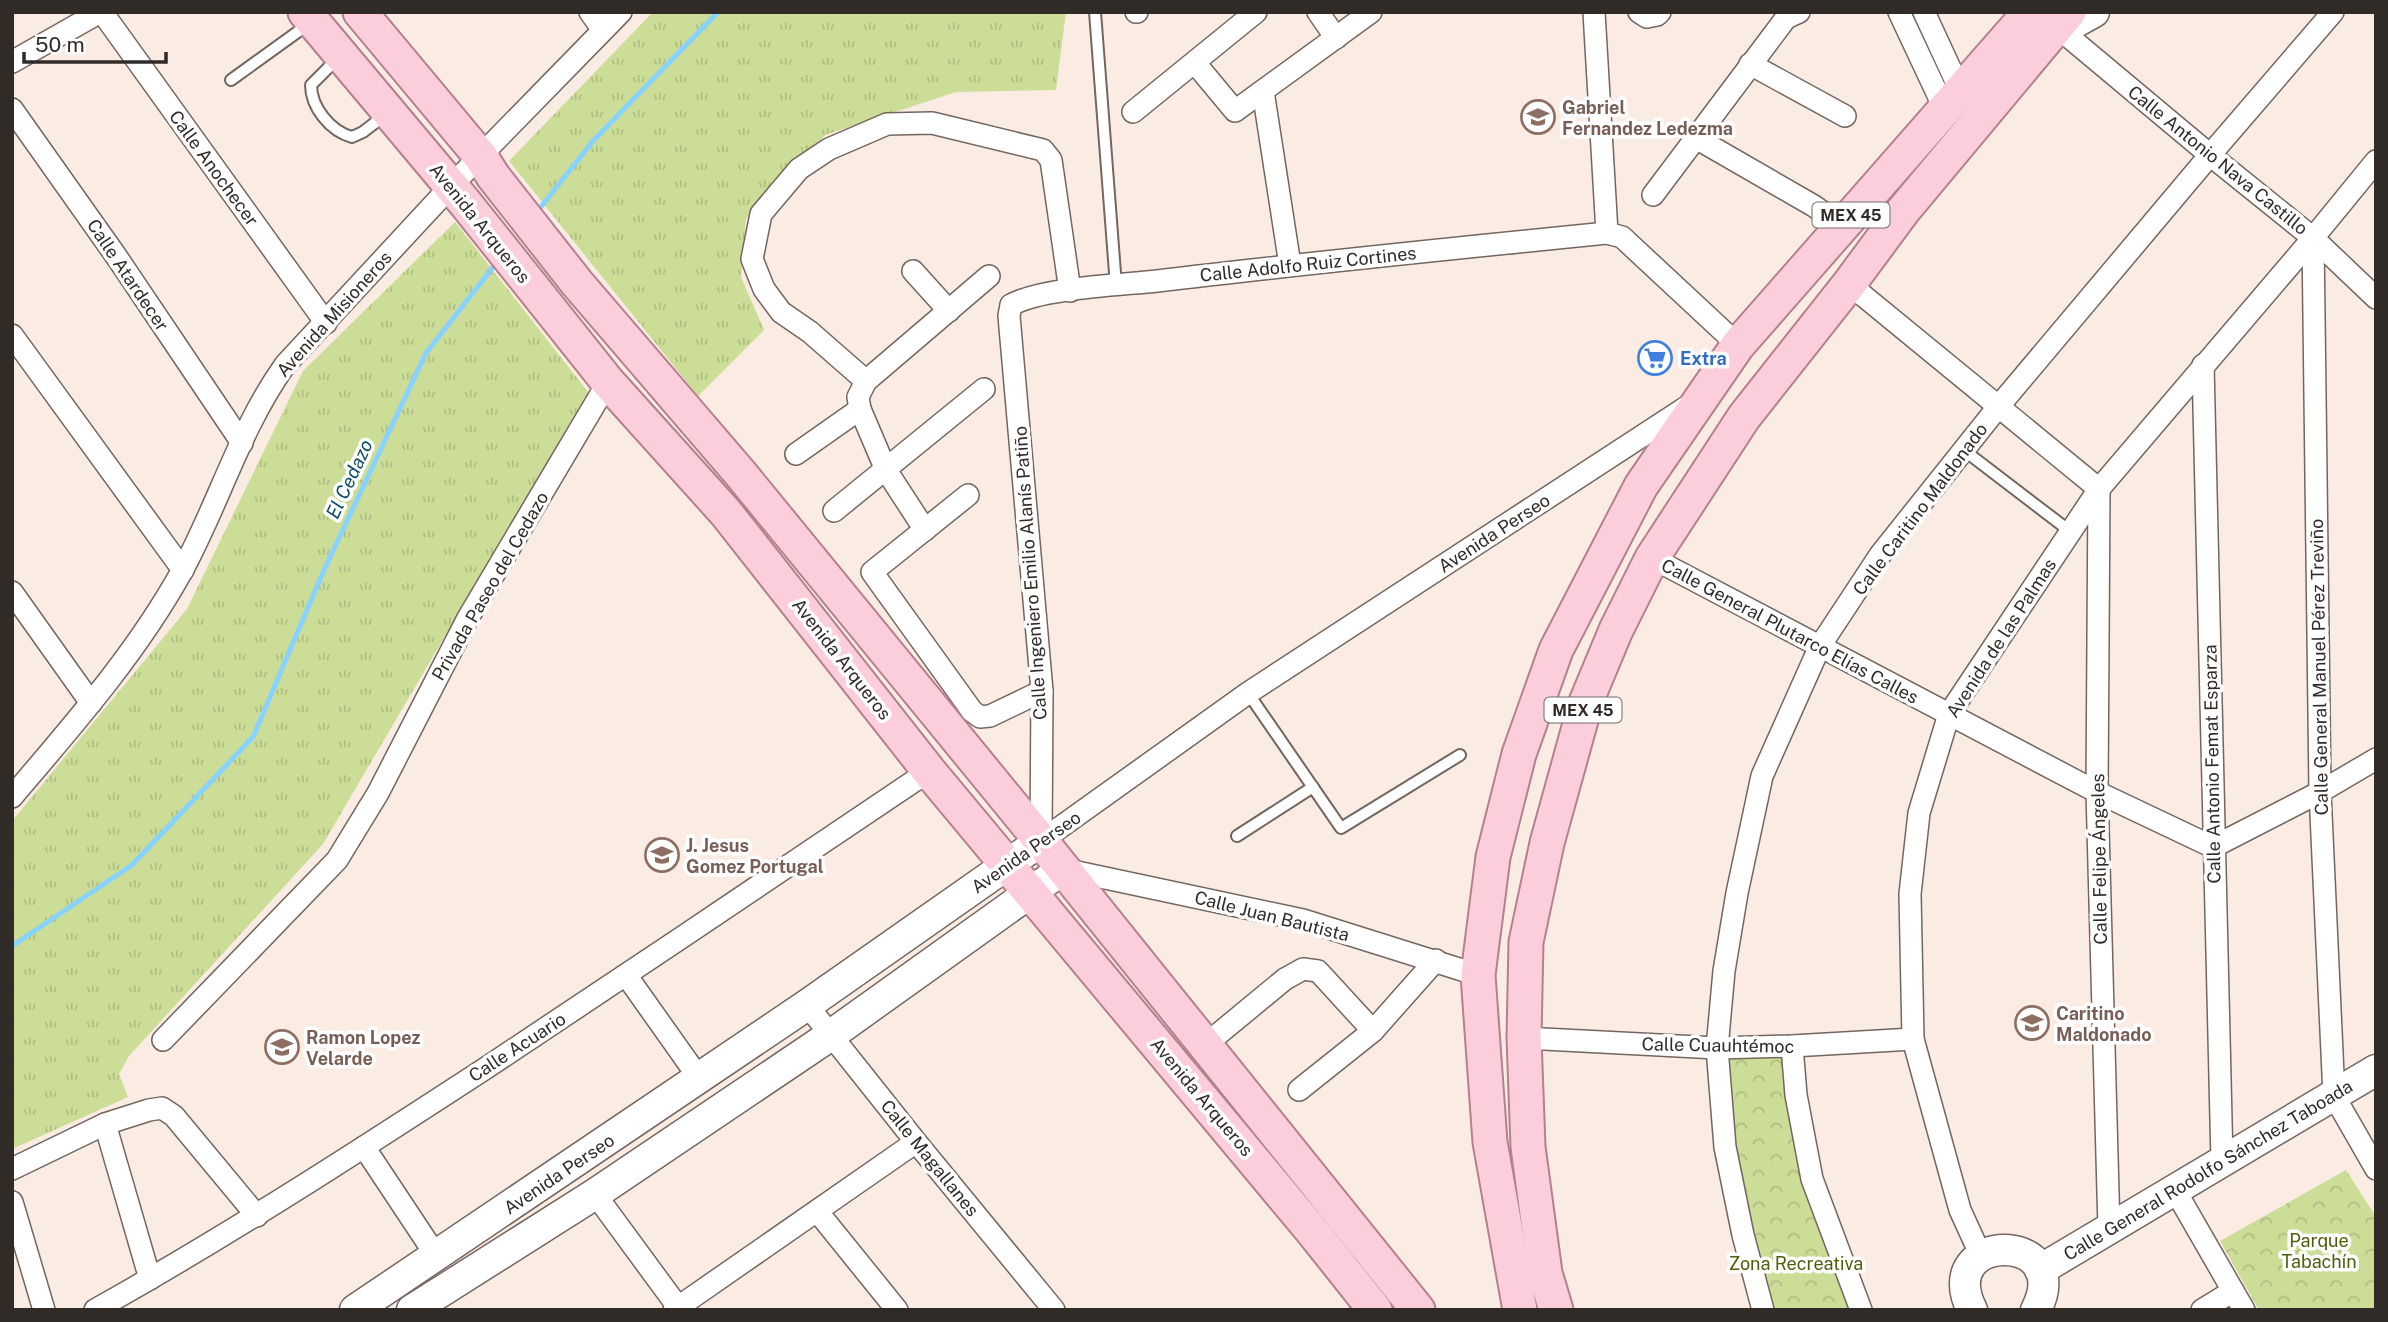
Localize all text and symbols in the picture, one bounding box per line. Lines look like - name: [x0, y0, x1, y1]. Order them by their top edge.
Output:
- scale bar: [24, 21, 166, 65]
- text: 50 m: [35, 32, 85, 57]
- street label: Calle Antonio Nava Castillo: [2124, 81, 2312, 239]
- place label: Gabriel Fernandez Ledezma: [1562, 97, 1733, 139]
- school or university icon: Gabriel Fernandez Ledezma: [1519, 98, 1557, 136]
- street label: Calle Anochecer: [165, 106, 263, 230]
- street label: Avenida Arqueros: [425, 159, 535, 287]
- road number: MEX 45: [1812, 202, 1890, 228]
- street label: Calle Atardecer: [83, 215, 173, 335]
- street label: Calle Adolfo Ruiz Cortines: [1199, 242, 1417, 286]
- street label: Avenida Misioneros: [272, 247, 396, 381]
- supermarket icon: Extra: [1636, 339, 1674, 377]
- place label: Extra: [1680, 348, 1727, 369]
- street label: Calle Caritino Maldonado: [1848, 419, 1992, 599]
- street label: Calle Ingeniero Emilio Alanís Patiño: [1009, 425, 1051, 721]
- water label: El Cedazo: [321, 436, 377, 522]
- street label: Privada Paseo del Cedazo: [427, 488, 553, 684]
- street label: Avenida Perseo: [1434, 489, 1554, 577]
- street label: Calle General Manuel Pérez Treviño: [2306, 519, 2332, 815]
- street label: Calle General Plutarco Elías Calles: [1658, 554, 1922, 708]
- street label: Avenida de las Palmas: [1942, 555, 2060, 721]
- street label: Avenida Arqueros: [788, 594, 896, 724]
- street label: Calle Antonio Femat Esparza: [2199, 644, 2225, 884]
- road number: MEX 45: [1544, 698, 1622, 722]
- street label: Calle Felipe Ángeles: [2086, 773, 2111, 945]
- street label: Avenida Perseo: [967, 806, 1085, 898]
- place label: J. Jesus Gomez Portugal: [686, 835, 824, 877]
- school or university icon: J. Jesus Gomez Portugal: [643, 836, 681, 874]
- street label: Calle Juan Bautista: [1192, 887, 1352, 945]
- place label: Caritino Maldonado: [2056, 1003, 2152, 1045]
- school or university icon: Caritino Maldonado: [2013, 1004, 2051, 1042]
- street label: Calle Acuario: [465, 1008, 569, 1086]
- place label: Ramon Lopez Velarde: [306, 1027, 420, 1069]
- school or university icon: Ramon Lopez Velarde: [263, 1028, 301, 1066]
- street label: Calle Cuauhtémoc: [1641, 1033, 1795, 1057]
- street label: Avenida Arqueros: [1146, 1034, 1258, 1160]
- street label: Calle General Rodolfo Sánchez Taboada: [2060, 1075, 2356, 1265]
- street label: Calle Magallanes: [877, 1096, 983, 1220]
- street label: Avenida Perseo: [500, 1129, 618, 1219]
- park label: Parque Tabachín: [2281, 1230, 2357, 1272]
- park label: Zona Recreativa: [1729, 1253, 1863, 1274]

